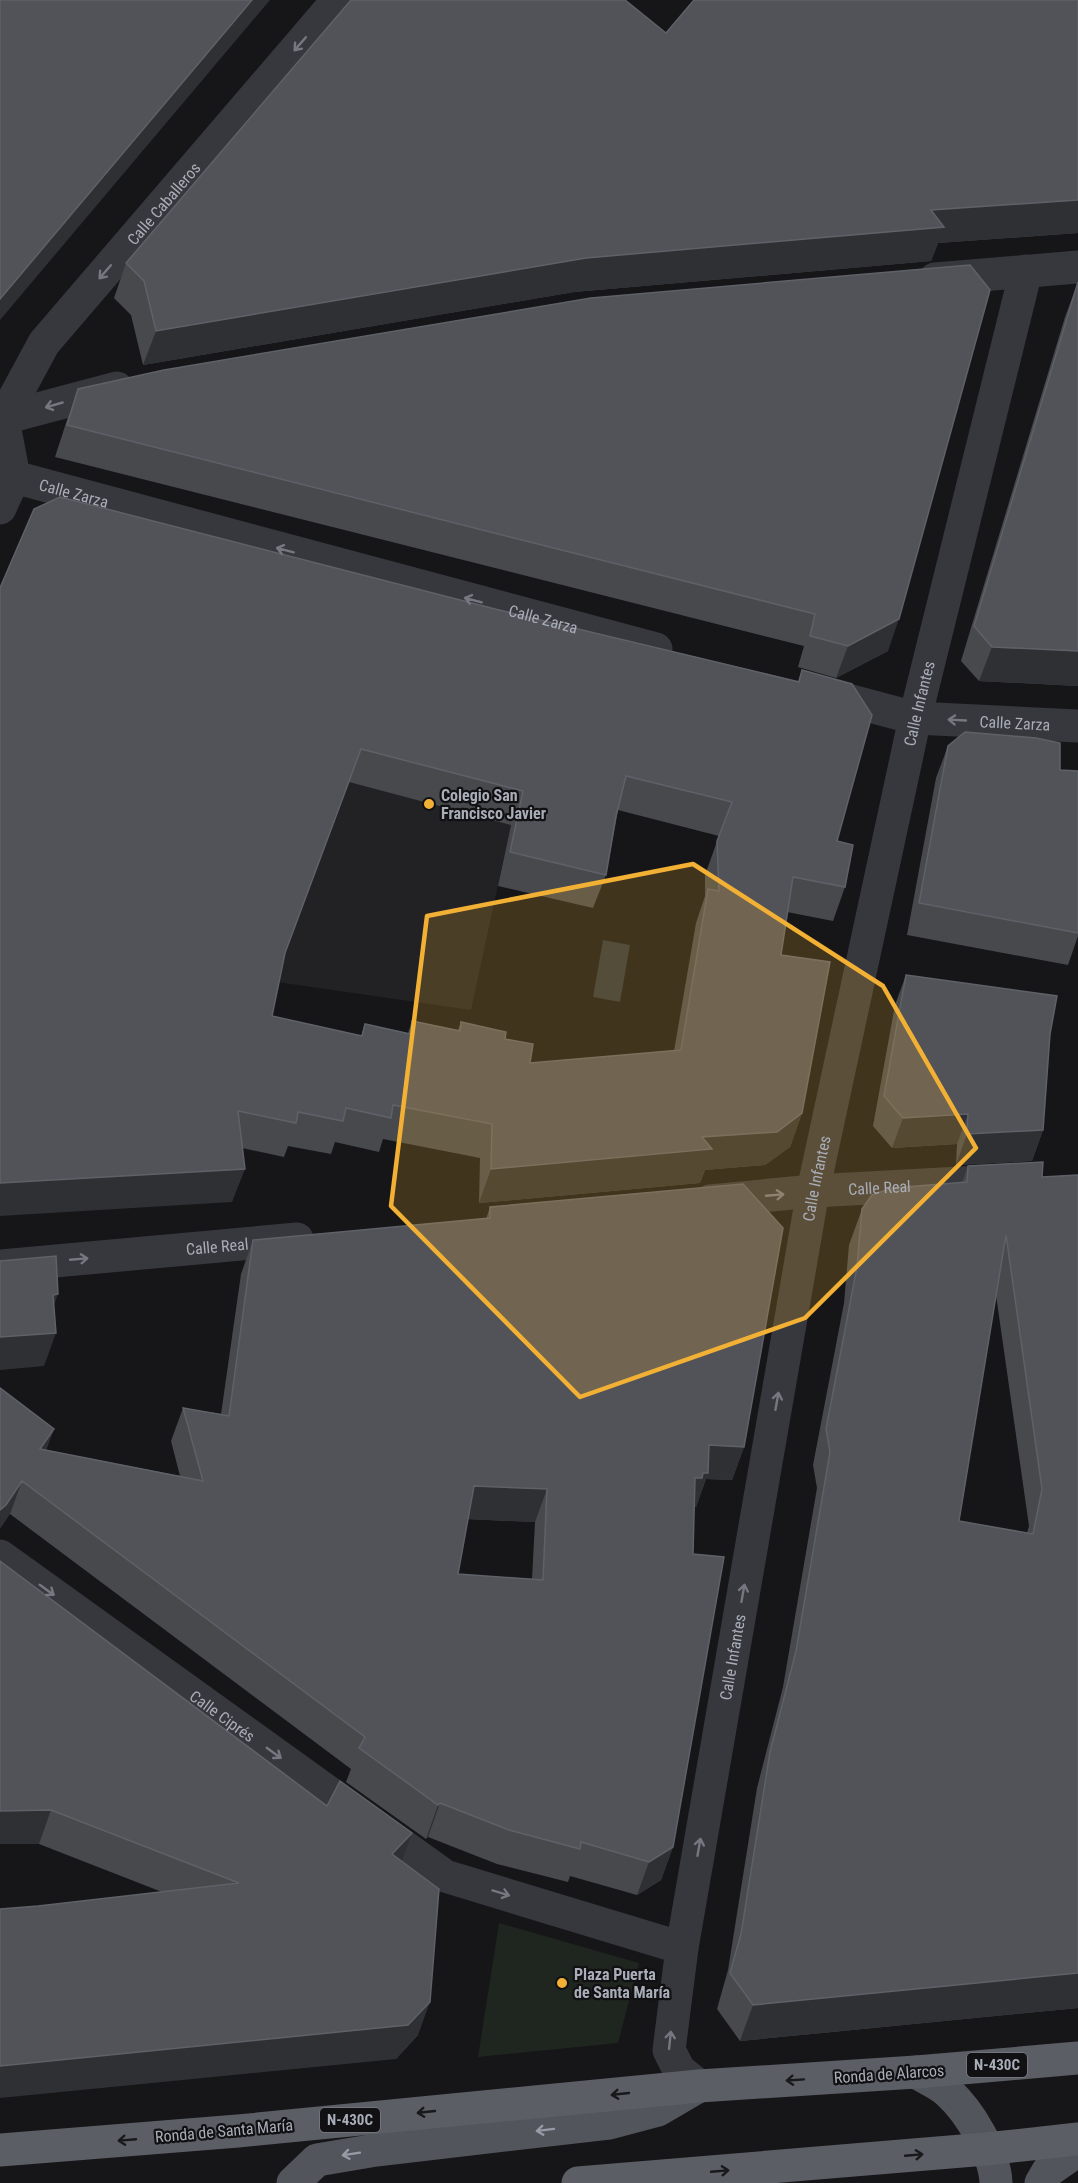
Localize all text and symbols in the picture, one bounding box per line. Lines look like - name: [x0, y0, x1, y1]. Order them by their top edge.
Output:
- one-way arrow: [293, 36, 307, 51]
- street label: Calle Caballeros: [123, 158, 204, 249]
- one-way arrow: [98, 264, 112, 279]
- one-way arrow: [45, 400, 64, 411]
- street label: Calle Zarza: [37, 475, 111, 511]
- one-way arrow: [276, 543, 295, 555]
- one-way arrow: [464, 594, 483, 605]
- street label: Calle Zarza: [507, 600, 580, 637]
- street label: Calle Infantes: [900, 659, 938, 748]
- street label: Calle Zarza: [979, 712, 1051, 734]
- one-way arrow: [947, 715, 967, 726]
- place label: Colegio San Francisco Javier: [441, 786, 546, 823]
- marker: Colegio San Francisco Javier: [422, 797, 436, 811]
- street label: Calle Infantes: [798, 1134, 834, 1223]
- street label: Calle Real: [848, 1176, 911, 1199]
- one-way arrow: [765, 1189, 785, 1200]
- street label: Calle Real: [185, 1234, 249, 1259]
- one-way arrow: [69, 1253, 89, 1264]
- one-way arrow: [772, 1391, 783, 1411]
- one-way arrow: [738, 1583, 749, 1603]
- one-way arrow: [39, 1584, 55, 1596]
- street label: Calle Infantes: [716, 1613, 749, 1702]
- street label: Calle Ciprés: [186, 1686, 259, 1746]
- one-way arrow: [266, 1747, 282, 1759]
- one-way arrow: [694, 1838, 705, 1857]
- one-way arrow: [491, 1888, 510, 1899]
- place label: Plaza Puerta de Santa María: [574, 1965, 671, 2002]
- marker: Plaza Puerta de Santa María: [555, 1976, 569, 1990]
- one-way arrow: [665, 2030, 676, 2050]
- road number: N-430C: [967, 2053, 1027, 2077]
- street label: Ronda de Alarcos: [833, 2061, 945, 2087]
- one-way arrow: [786, 2075, 806, 2086]
- one-way arrow: [611, 2089, 631, 2100]
- one-way arrow: [417, 2107, 437, 2118]
- road number: N-430C: [320, 2108, 380, 2132]
- street label: Ronda de Santa María: [154, 2116, 294, 2146]
- one-way arrow: [535, 2125, 555, 2136]
- one-way arrow: [118, 2134, 138, 2145]
- one-way arrow: [342, 2149, 361, 2160]
- one-way arrow: [904, 2149, 924, 2160]
- one-way arrow: [709, 2165, 729, 2176]

